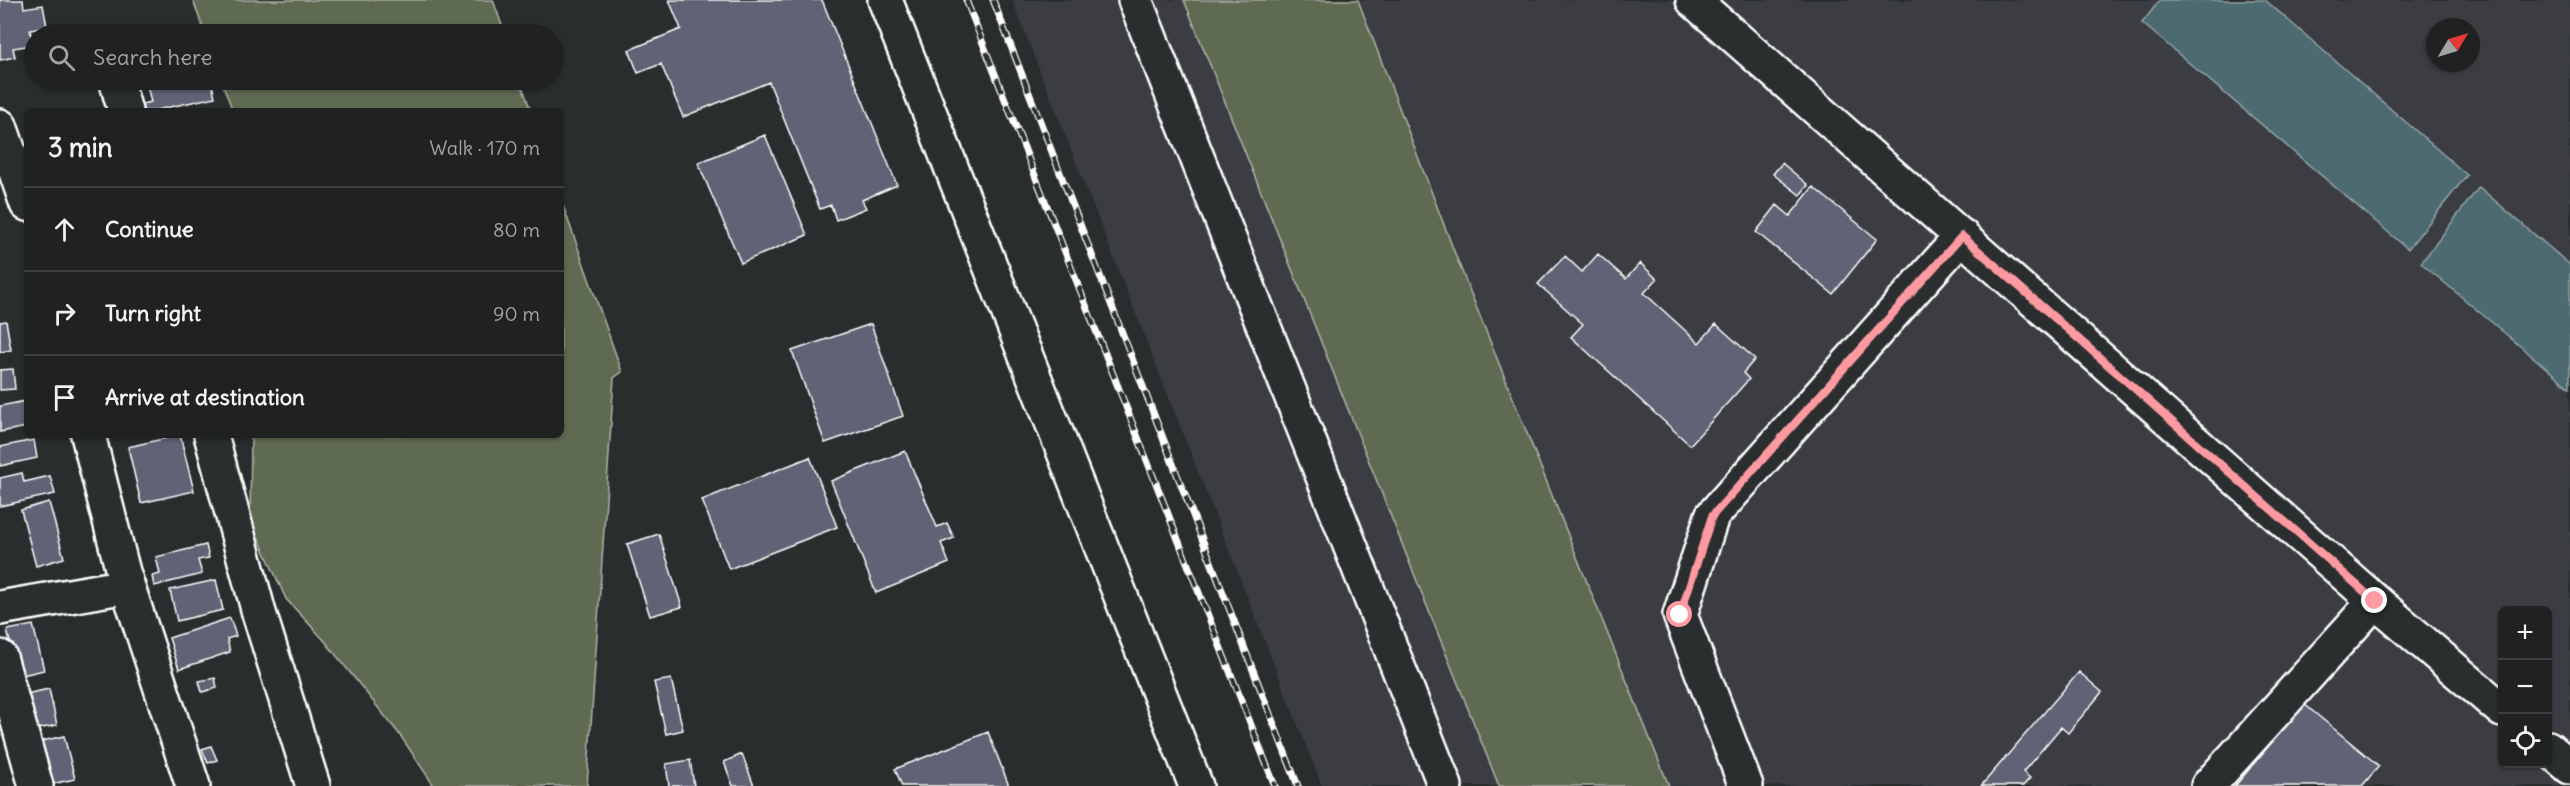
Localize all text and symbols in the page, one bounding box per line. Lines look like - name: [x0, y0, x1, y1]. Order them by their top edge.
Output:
- north arrow: [2426, 18, 2480, 72]
- search box: [24, 24, 564, 90]
- icon: search: [45, 41, 78, 74]
- text: Search here: [93, 43, 212, 71]
- text: 3 min: [48, 131, 113, 164]
- text: Walk · 170 m: [429, 135, 540, 160]
- icon: ahead: [48, 213, 81, 246]
- text: Continue: [105, 215, 194, 243]
- text: 80 m: [493, 217, 540, 242]
- icon: right: [48, 297, 81, 330]
- text: Turn right: [105, 299, 201, 327]
- text: 90 m: [493, 301, 540, 326]
- icon: arrive: [48, 381, 81, 414]
- text: Arrive at destination: [105, 383, 305, 411]
- route end: [2361, 587, 2387, 613]
- route start: [1666, 601, 1692, 627]
- map controls: [2498, 606, 2552, 768]
- button: +: [2498, 606, 2552, 660]
- button: −: [2498, 660, 2552, 714]
- button: locate: [2498, 714, 2552, 768]

